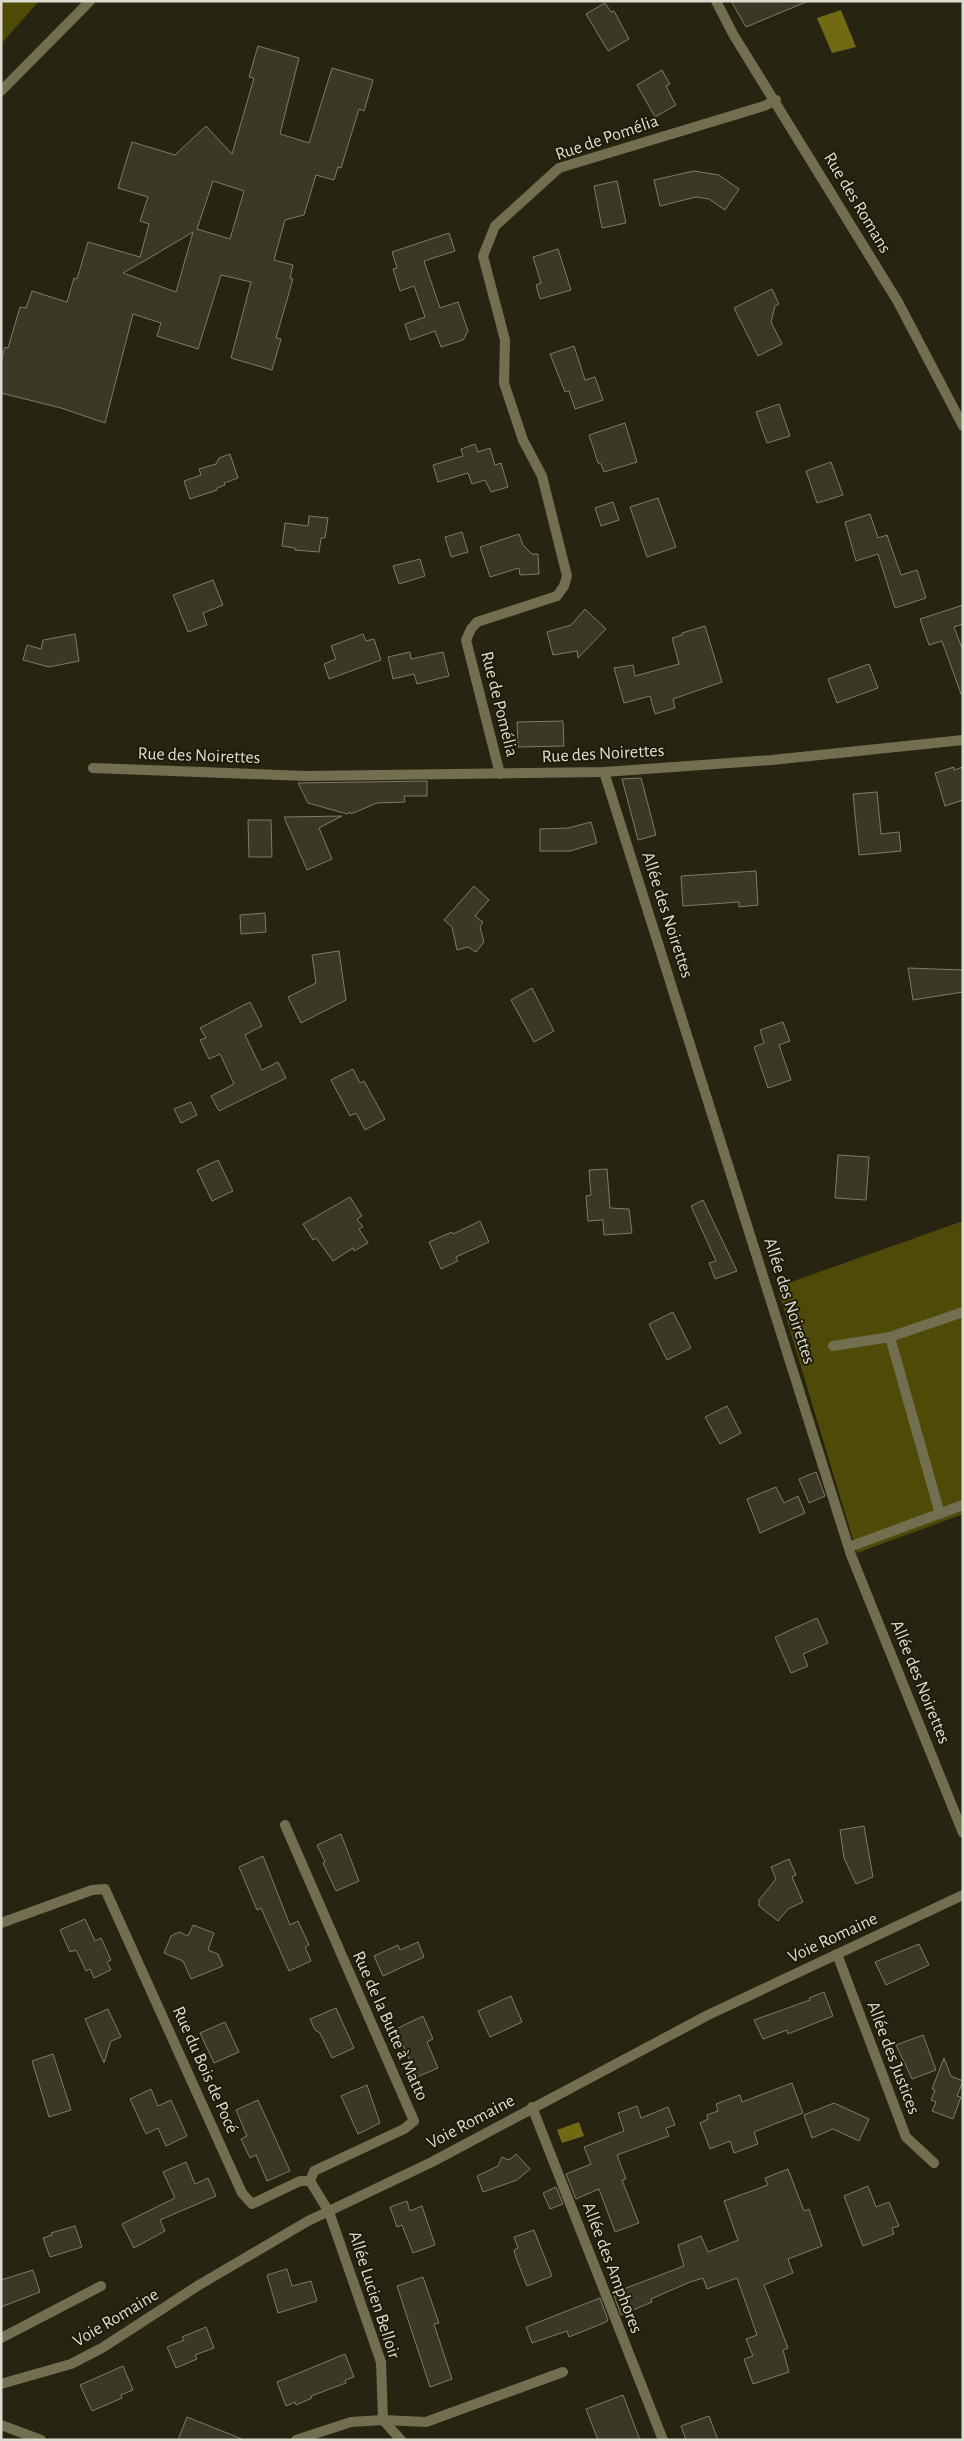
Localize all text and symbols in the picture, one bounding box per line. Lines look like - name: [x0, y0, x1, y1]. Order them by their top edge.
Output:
- street label: Rue de Pomélia: [553, 112, 661, 164]
- street label: Rue des Romans: [820, 150, 894, 256]
- street label: Rue de Pomélia: [477, 650, 521, 758]
- street label: Rue des Noirettes: [541, 742, 665, 766]
- street label: Rue des Noirettes: [137, 745, 261, 767]
- street label: Allée des Noirettes: [638, 850, 696, 980]
- street label: Allée des Noirettes: [760, 1236, 818, 1366]
- street label: Allée des Noirettes: [887, 1618, 953, 1746]
- street label: Voie Romaine: [785, 1909, 881, 1967]
- street label: Rue de la Butte à Matto: [349, 1949, 431, 2104]
- street label: Allée des Justices: [863, 1999, 923, 2117]
- street label: Rue du Bois de Pocé: [169, 2004, 241, 2136]
- street label: Voie Romaine: [424, 2091, 518, 2153]
- street label: Allée des Amphores: [579, 2200, 645, 2336]
- street label: Allée Lucien Belloir: [345, 2229, 403, 2361]
- street label: Voie Romaine: [70, 2285, 162, 2351]

